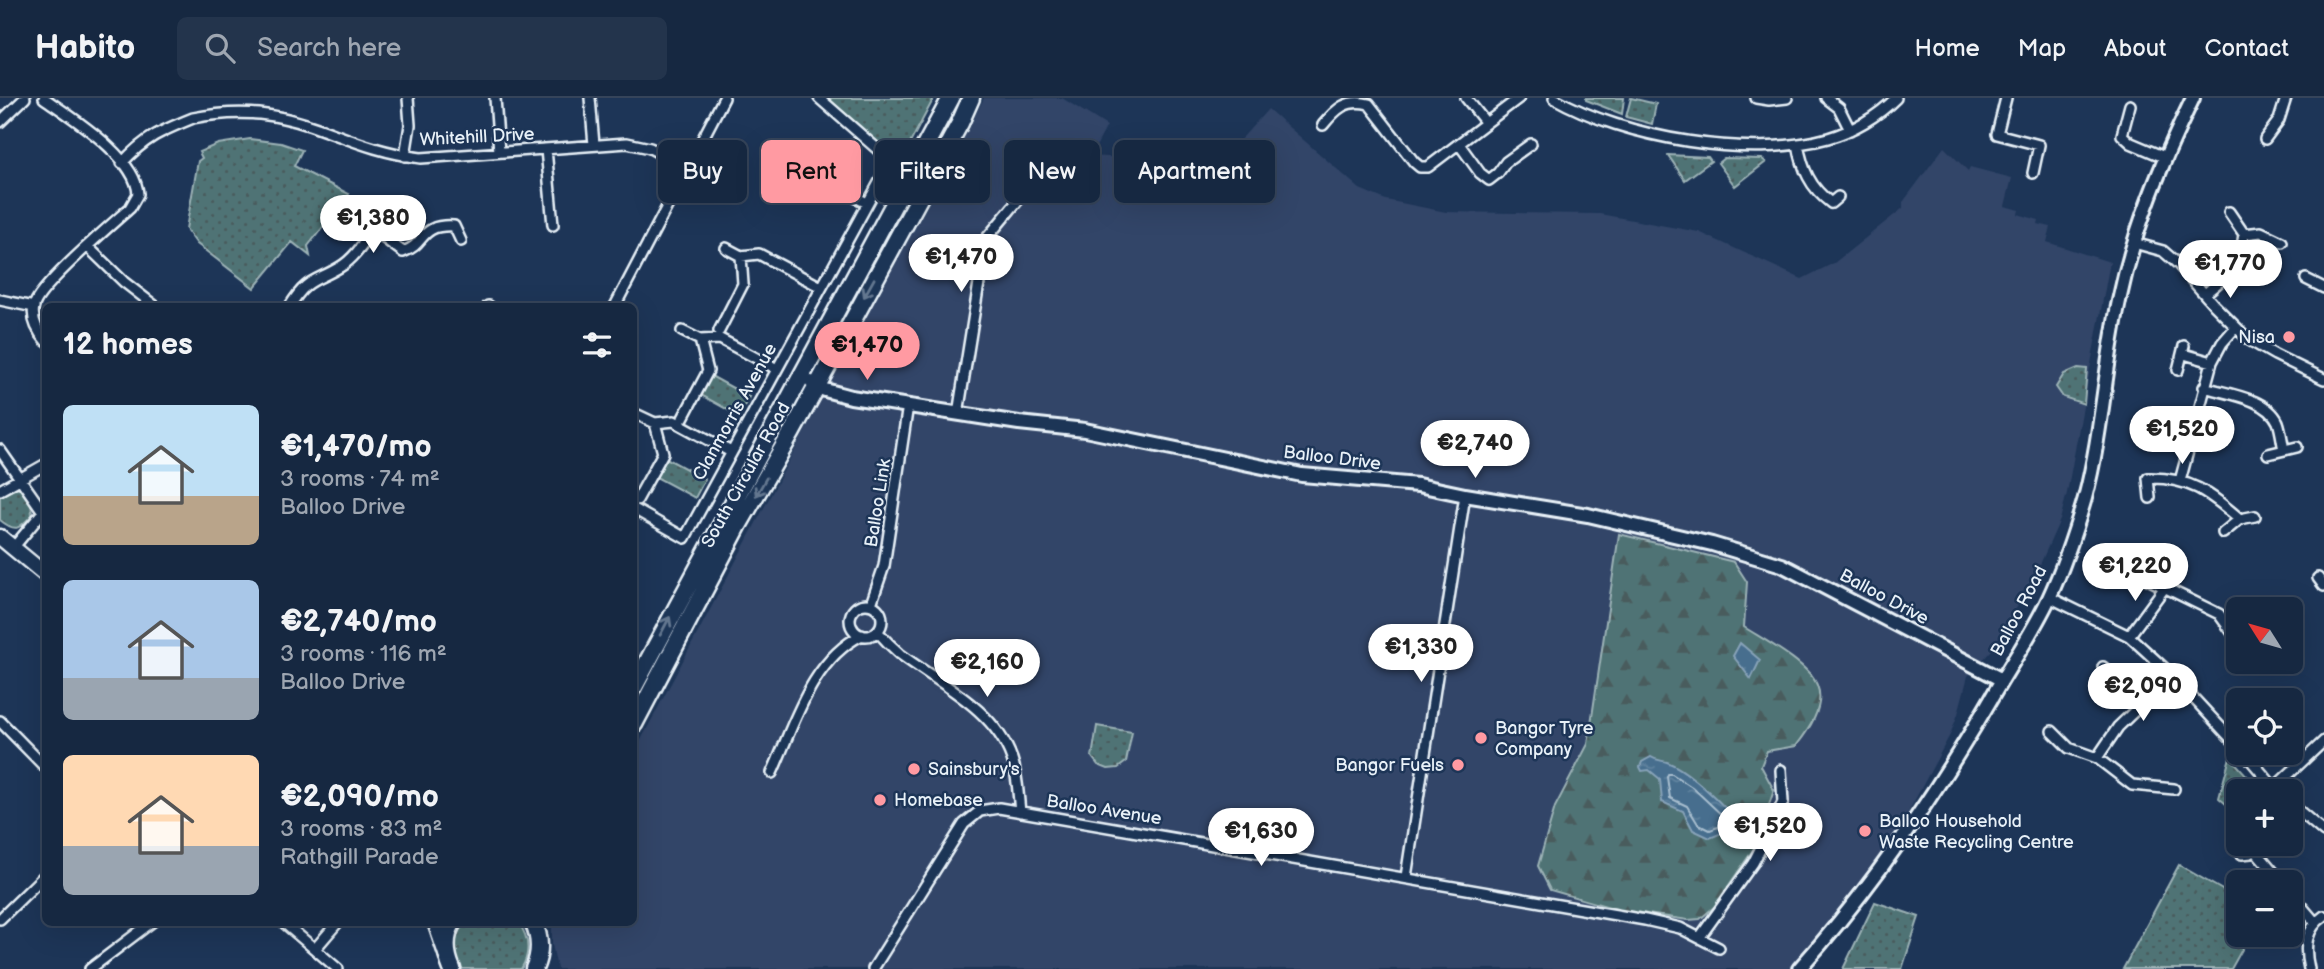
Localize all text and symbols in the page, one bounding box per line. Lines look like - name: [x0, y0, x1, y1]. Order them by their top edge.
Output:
- search box: [177, 17, 667, 80]
- text: Habito: [35, 28, 135, 68]
- icon: search: [201, 29, 239, 67]
- text: Search here: [257, 33, 401, 64]
- text: Home: [1915, 34, 1980, 63]
- text: Map: [2018, 34, 2066, 63]
- text: About: [2104, 34, 2166, 63]
- text: Contact: [2204, 34, 2289, 63]
- street label: Whitehill Drive: [419, 123, 535, 150]
- chip: Buy: [658, 140, 747, 203]
- chip: Rent: [761, 140, 861, 203]
- chip: Filters: [875, 140, 990, 203]
- chip: New: [1004, 140, 1100, 203]
- chip: Apartment: [1114, 140, 1275, 203]
- pin: €1,380: [316, 195, 430, 255]
- text: €1,380: [336, 204, 410, 232]
- pin: €1,470: [904, 234, 1018, 294]
- pin: €1,770: [2173, 240, 2287, 300]
- text: €1,470: [925, 243, 997, 271]
- text: €1,770: [2194, 249, 2266, 277]
- one-way arrow: [862, 277, 876, 297]
- pin: €1,470: [810, 322, 924, 382]
- icon: filters: [578, 326, 616, 364]
- text: 12 homes: [63, 327, 193, 363]
- place label: Nisa: [2238, 327, 2275, 348]
- marker: Nisa: [2281, 329, 2297, 345]
- text: €1,470: [831, 331, 903, 359]
- street label: Clanmorris Avenue: [689, 339, 782, 484]
- street label: South Circular Road: [697, 399, 795, 551]
- pin: €1,520: [2125, 406, 2239, 466]
- text: €1,520: [2145, 415, 2219, 443]
- pin: €2,740: [1418, 420, 1532, 480]
- text: €1,470/mo: [280, 429, 432, 465]
- text: €2,740: [1437, 429, 1513, 457]
- icon: home: [119, 433, 203, 517]
- street label: Balloo Drive: [1282, 442, 1382, 474]
- street label: Balloo Link: [861, 457, 895, 549]
- text: 3 rooms · 74 m²: [280, 465, 440, 493]
- one-way arrow: [753, 477, 767, 497]
- text: Balloo Drive: [280, 493, 405, 521]
- pin: €1,220: [2078, 544, 2192, 603]
- text: €1,220: [2098, 552, 2172, 580]
- street label: Balloo Road: [1986, 562, 2052, 660]
- street label: Balloo Drive: [1836, 565, 1933, 629]
- north arrow: [2226, 597, 2303, 674]
- map controls: [2226, 597, 2303, 947]
- text: €2,740/mo: [280, 604, 437, 640]
- icon: home: [119, 608, 203, 692]
- one-way arrow: [659, 617, 673, 637]
- pin: €1,330: [1364, 624, 1478, 684]
- text: €1,330: [1384, 633, 1458, 661]
- text: 3 rooms · 116 m²: [280, 640, 447, 668]
- pin: €2,160: [930, 640, 1044, 699]
- text: €2,160: [950, 648, 1024, 676]
- pin: €2,090: [2086, 664, 2200, 723]
- text: Balloo Drive: [280, 668, 405, 696]
- text: €2,090: [2104, 672, 2182, 700]
- button: locate: [2226, 688, 2303, 765]
- place label: Bangor Tyre Company: [1495, 718, 1594, 760]
- marker: Bangor Tyre Company: [1473, 730, 1489, 746]
- place label: Bangor Fuels: [1335, 755, 1444, 776]
- marker: Bangor Fuels: [1450, 757, 1466, 773]
- place label: Sainsbury's: [928, 759, 1020, 780]
- marker: Sainsbury's: [906, 761, 922, 777]
- text: €2,090/mo: [280, 779, 439, 815]
- button: +: [2226, 779, 2303, 856]
- icon: home: [119, 783, 203, 867]
- place label: Homebase: [894, 790, 983, 811]
- street label: Balloo Avenue: [1045, 791, 1163, 830]
- marker: Homebase: [872, 792, 888, 808]
- pin: €1,520: [1713, 804, 1827, 863]
- pin: €1,630: [1204, 808, 1318, 868]
- place label: Balloo Household Waste Recycling Centre: [1879, 811, 2074, 853]
- text: €1,520: [1733, 812, 1807, 840]
- text: 3 rooms · 83 m²: [280, 815, 442, 843]
- text: €1,630: [1224, 817, 1298, 845]
- marker: Balloo Household Waste Recycling Centre: [1857, 823, 1873, 839]
- text: Rathgill Parade: [280, 843, 439, 871]
- button: −: [2226, 870, 2303, 947]

